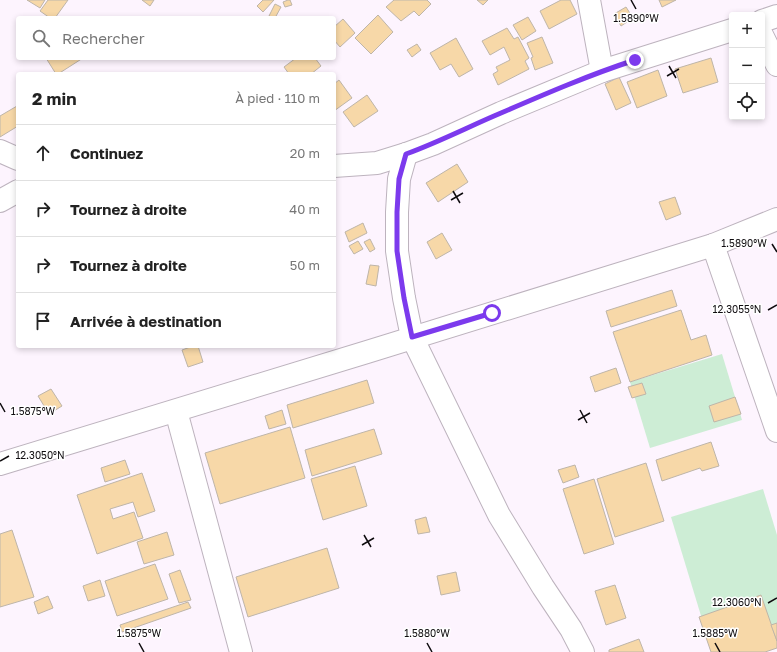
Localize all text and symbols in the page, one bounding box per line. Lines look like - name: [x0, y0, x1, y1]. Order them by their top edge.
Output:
- text: 1.5890°W: [613, 12, 659, 24]
- map controls: [729, 12, 765, 120]
- button: +: [729, 12, 765, 48]
- search box: [16, 16, 336, 60]
- icon: search: [30, 27, 52, 49]
- text: Rechercher: [62, 29, 145, 47]
- button: −: [729, 48, 765, 84]
- route end: [626, 51, 644, 69]
- button: locate: [729, 84, 765, 120]
- text: 2 min: [32, 88, 76, 109]
- text: À pied · 110 m: [235, 90, 320, 106]
- icon: ahead: [32, 142, 54, 164]
- text: Continuez: [70, 144, 143, 162]
- text: 20 m: [290, 145, 320, 161]
- icon: right: [32, 198, 54, 220]
- text: Tournez à droite: [70, 200, 187, 218]
- text: 40 m: [289, 201, 320, 217]
- text: 1.5890°W: [721, 237, 767, 249]
- icon: right: [32, 254, 54, 276]
- text: Tournez à droite: [70, 256, 187, 274]
- text: 50 m: [290, 257, 320, 273]
- text: 12.3055°N: [713, 303, 761, 315]
- route start: [483, 304, 501, 322]
- icon: arrive: [32, 310, 54, 332]
- text: Arrivée à destination: [70, 312, 222, 330]
- text: 1.5875°W: [11, 405, 56, 417]
- text: 12.3050°N: [15, 449, 65, 461]
- text: 12.3060°N: [712, 596, 762, 608]
- text: 1.5875°W: [117, 627, 162, 639]
- text: 1.5880°W: [404, 627, 450, 639]
- text: 1.5885°W: [692, 627, 738, 639]

